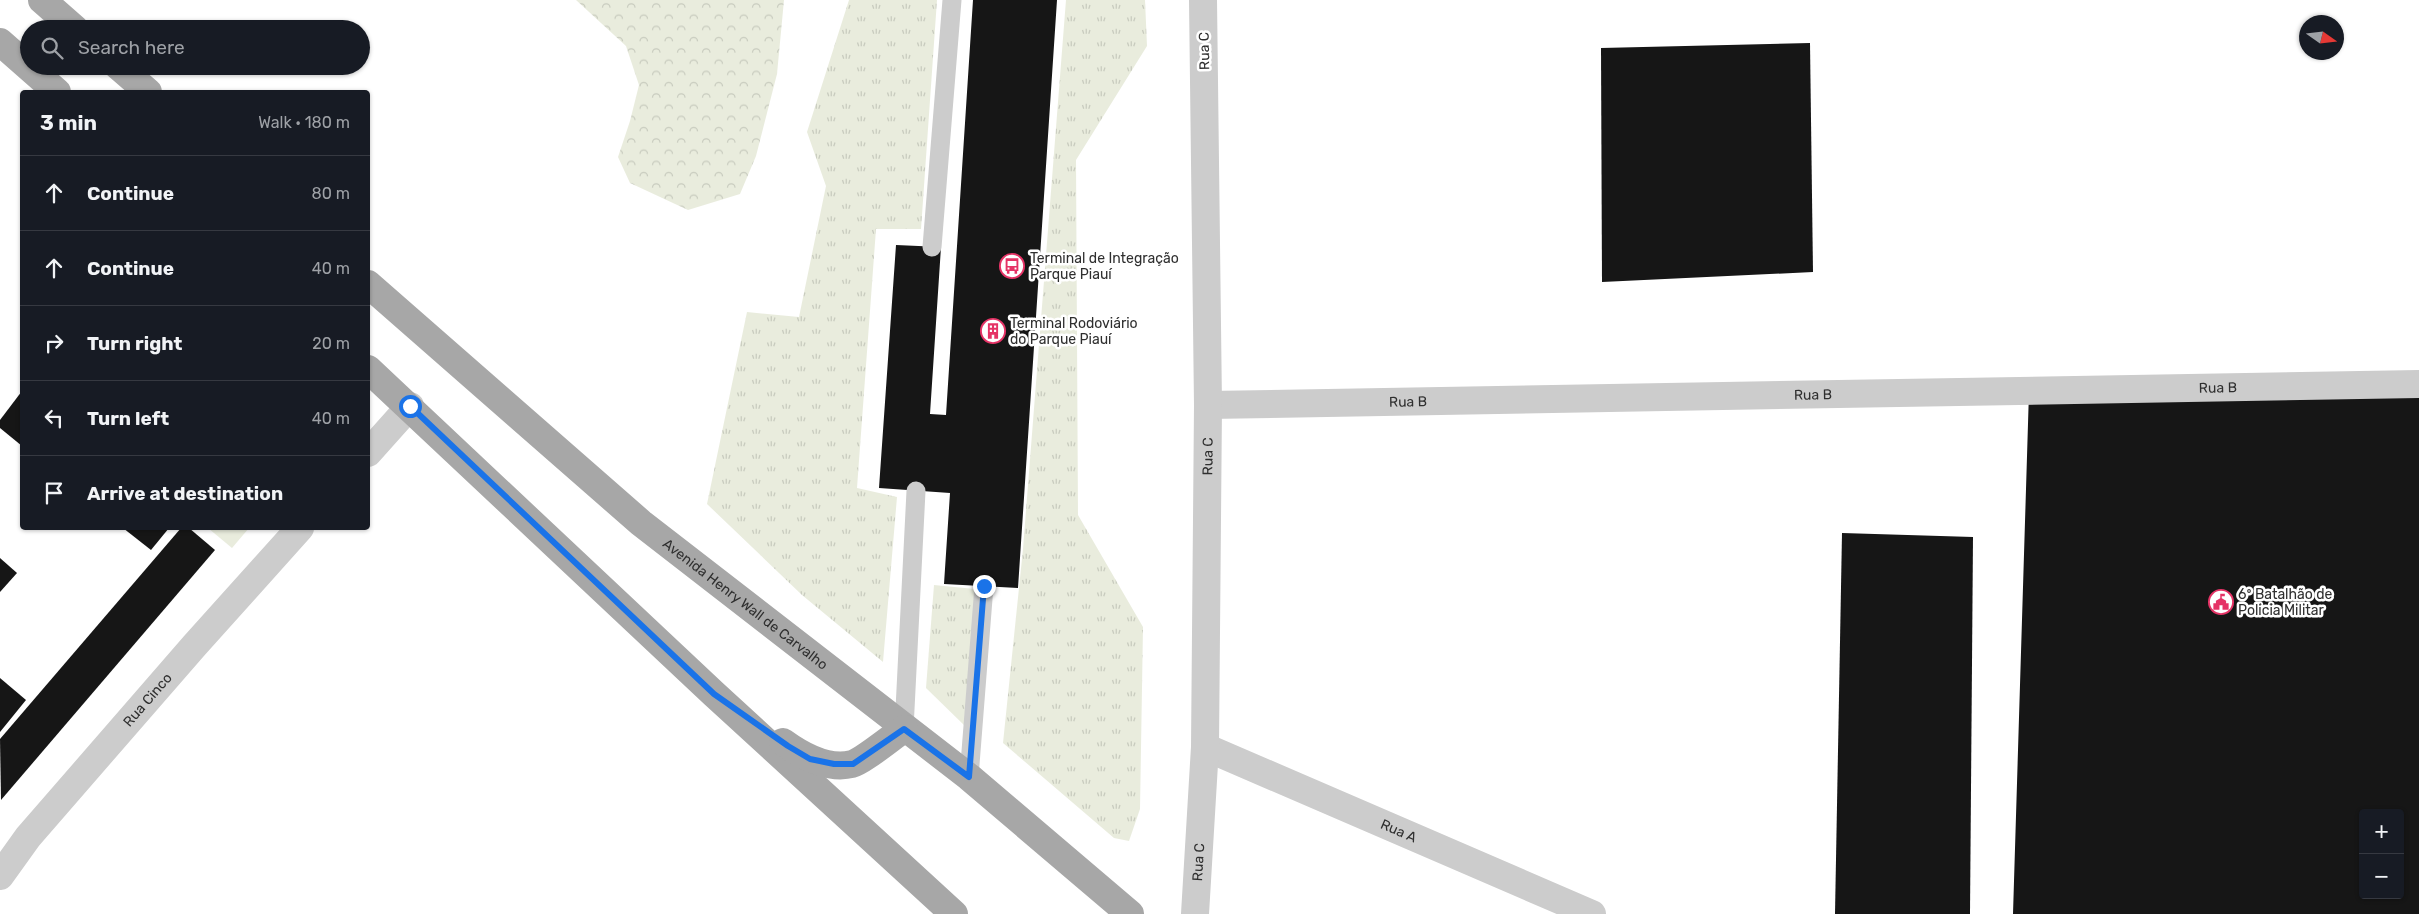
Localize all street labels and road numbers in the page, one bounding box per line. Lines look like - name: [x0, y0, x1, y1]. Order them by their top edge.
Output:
- street label: Rua C: [1196, 32, 1213, 70]
- street label: Rua B: [2199, 379, 2237, 397]
- street label: Rua B: [1794, 386, 1832, 404]
- street label: Rua B: [1389, 393, 1427, 411]
- street label: Rua C: [1199, 437, 1217, 475]
- street label: Avenida Henry Wall de Carvalho: [659, 535, 831, 673]
- street label: Rua Cinco: [120, 670, 176, 730]
- street label: Rua A: [1378, 816, 1420, 847]
- street label: Rua C: [1189, 843, 1208, 882]

